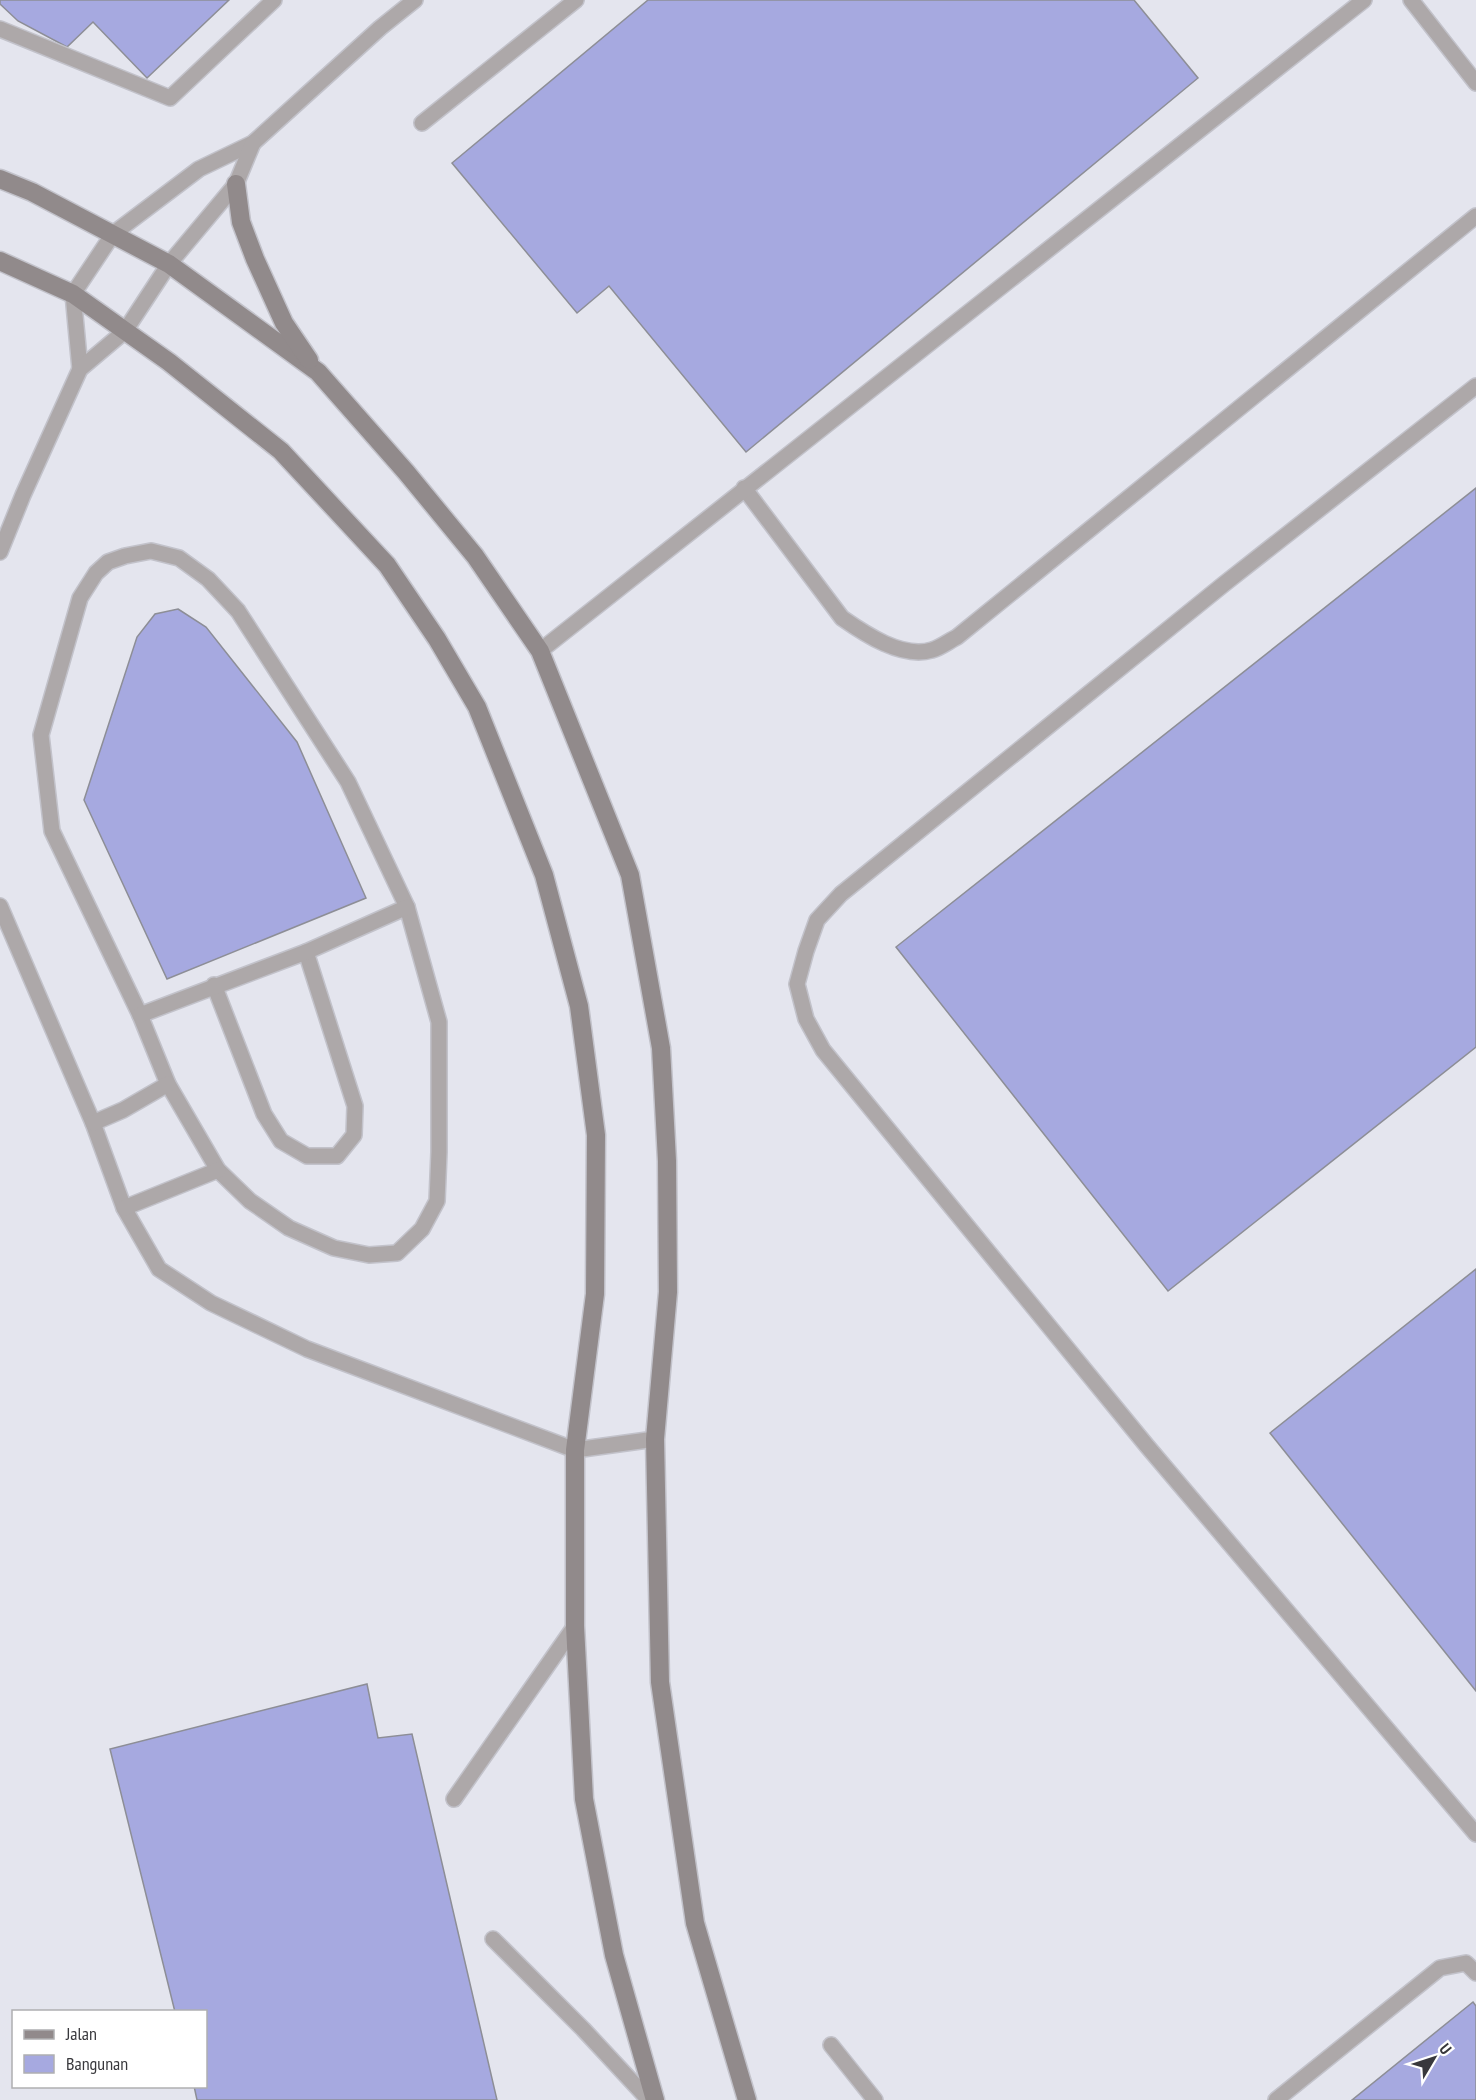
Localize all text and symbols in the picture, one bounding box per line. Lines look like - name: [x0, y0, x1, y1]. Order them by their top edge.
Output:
- legend: [12, 2010, 207, 2088]
- text: Jalan: [65, 2022, 97, 2045]
- north arrow: [1404, 2028, 1464, 2088]
- text: U: [1435, 2039, 1456, 2058]
- text: Bangunan: [66, 2052, 128, 2075]

